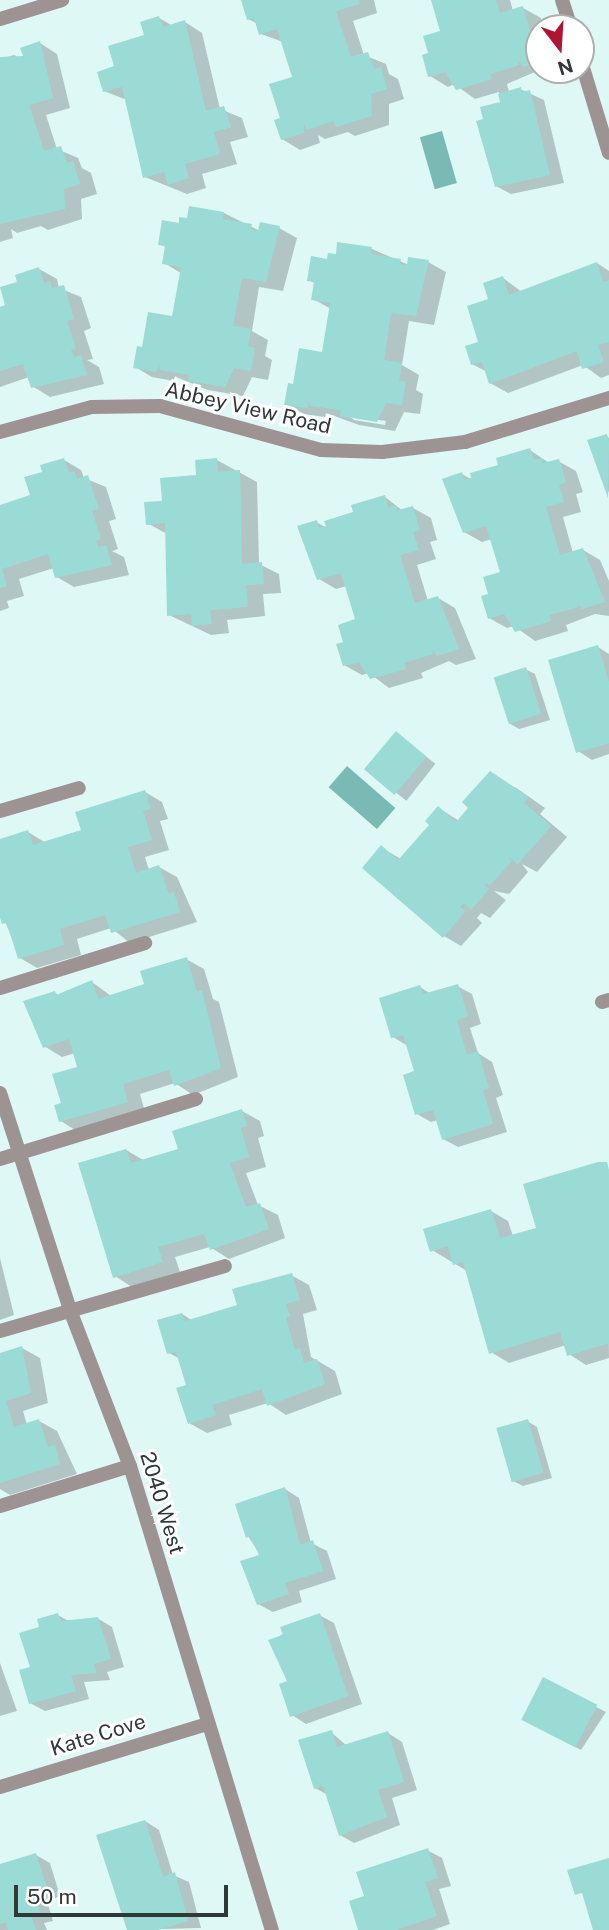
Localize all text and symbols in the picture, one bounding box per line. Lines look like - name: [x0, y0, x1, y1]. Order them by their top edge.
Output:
- north arrow: [525, 14, 595, 84]
- text: N: [555, 54, 576, 80]
- street label: Abbey View Road: [162, 377, 334, 439]
- street label: 2040 West: [134, 1449, 190, 1557]
- street label: Kate Cove: [47, 1709, 149, 1761]
- scale bar: [18, 1870, 231, 1914]
- text: 50 m: [27, 1884, 77, 1909]

